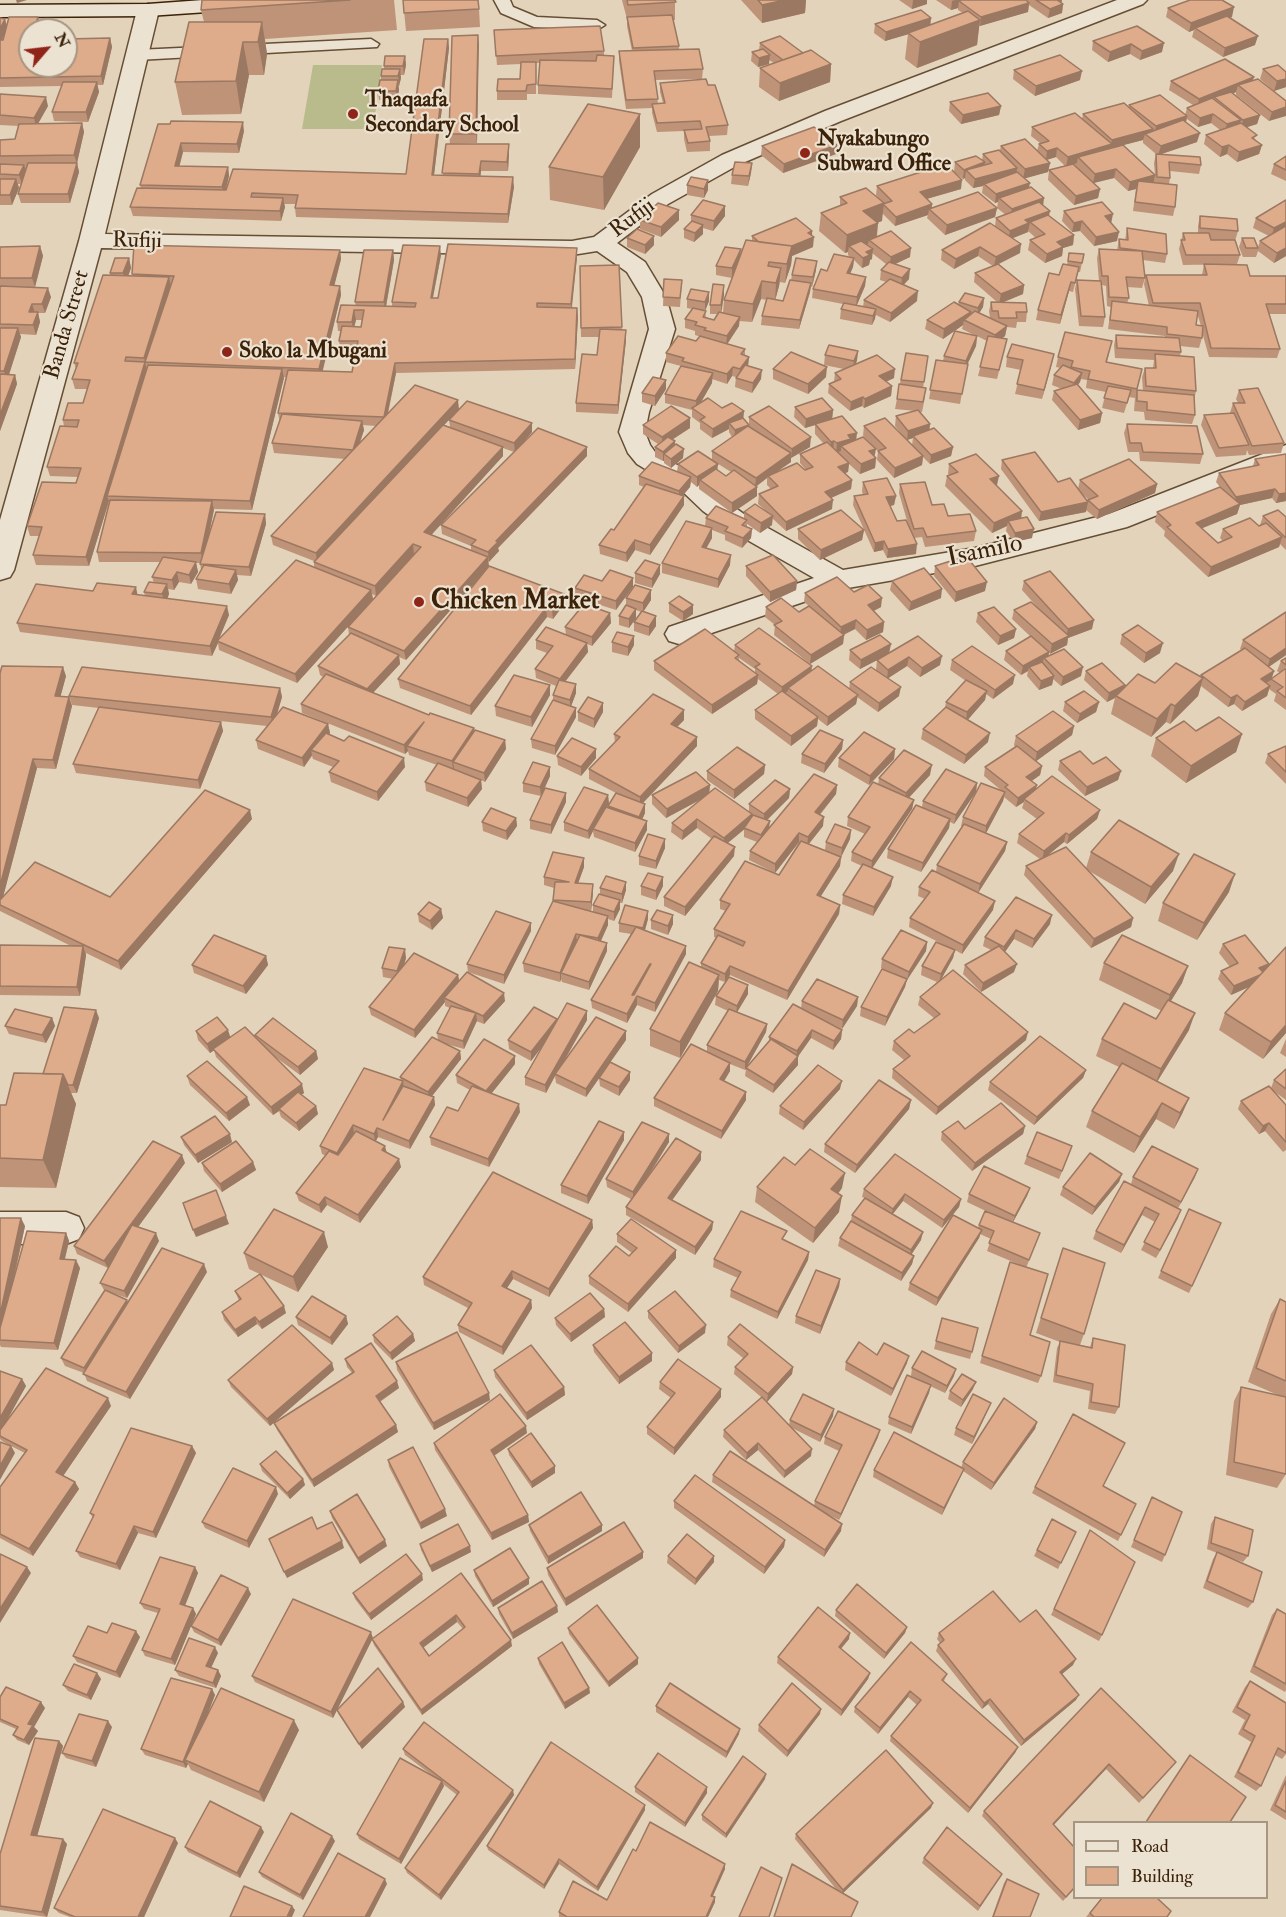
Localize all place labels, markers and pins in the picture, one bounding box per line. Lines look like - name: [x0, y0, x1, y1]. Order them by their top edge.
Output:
- place label: Thaqaafa Secondary School: [365, 88, 519, 140]
- marker: Thaqaafa Secondary School: [346, 107, 360, 121]
- place label: Nyakabungo Subward Office: [817, 127, 951, 178]
- marker: Nyakabungo Subward Office: [798, 146, 812, 160]
- place label: Soko la Mbugani: [239, 339, 387, 365]
- marker: Soko la Mbugani: [220, 345, 234, 359]
- place label: Chicken Market: [431, 586, 599, 618]
- marker: Chicken Market: [412, 595, 426, 609]

